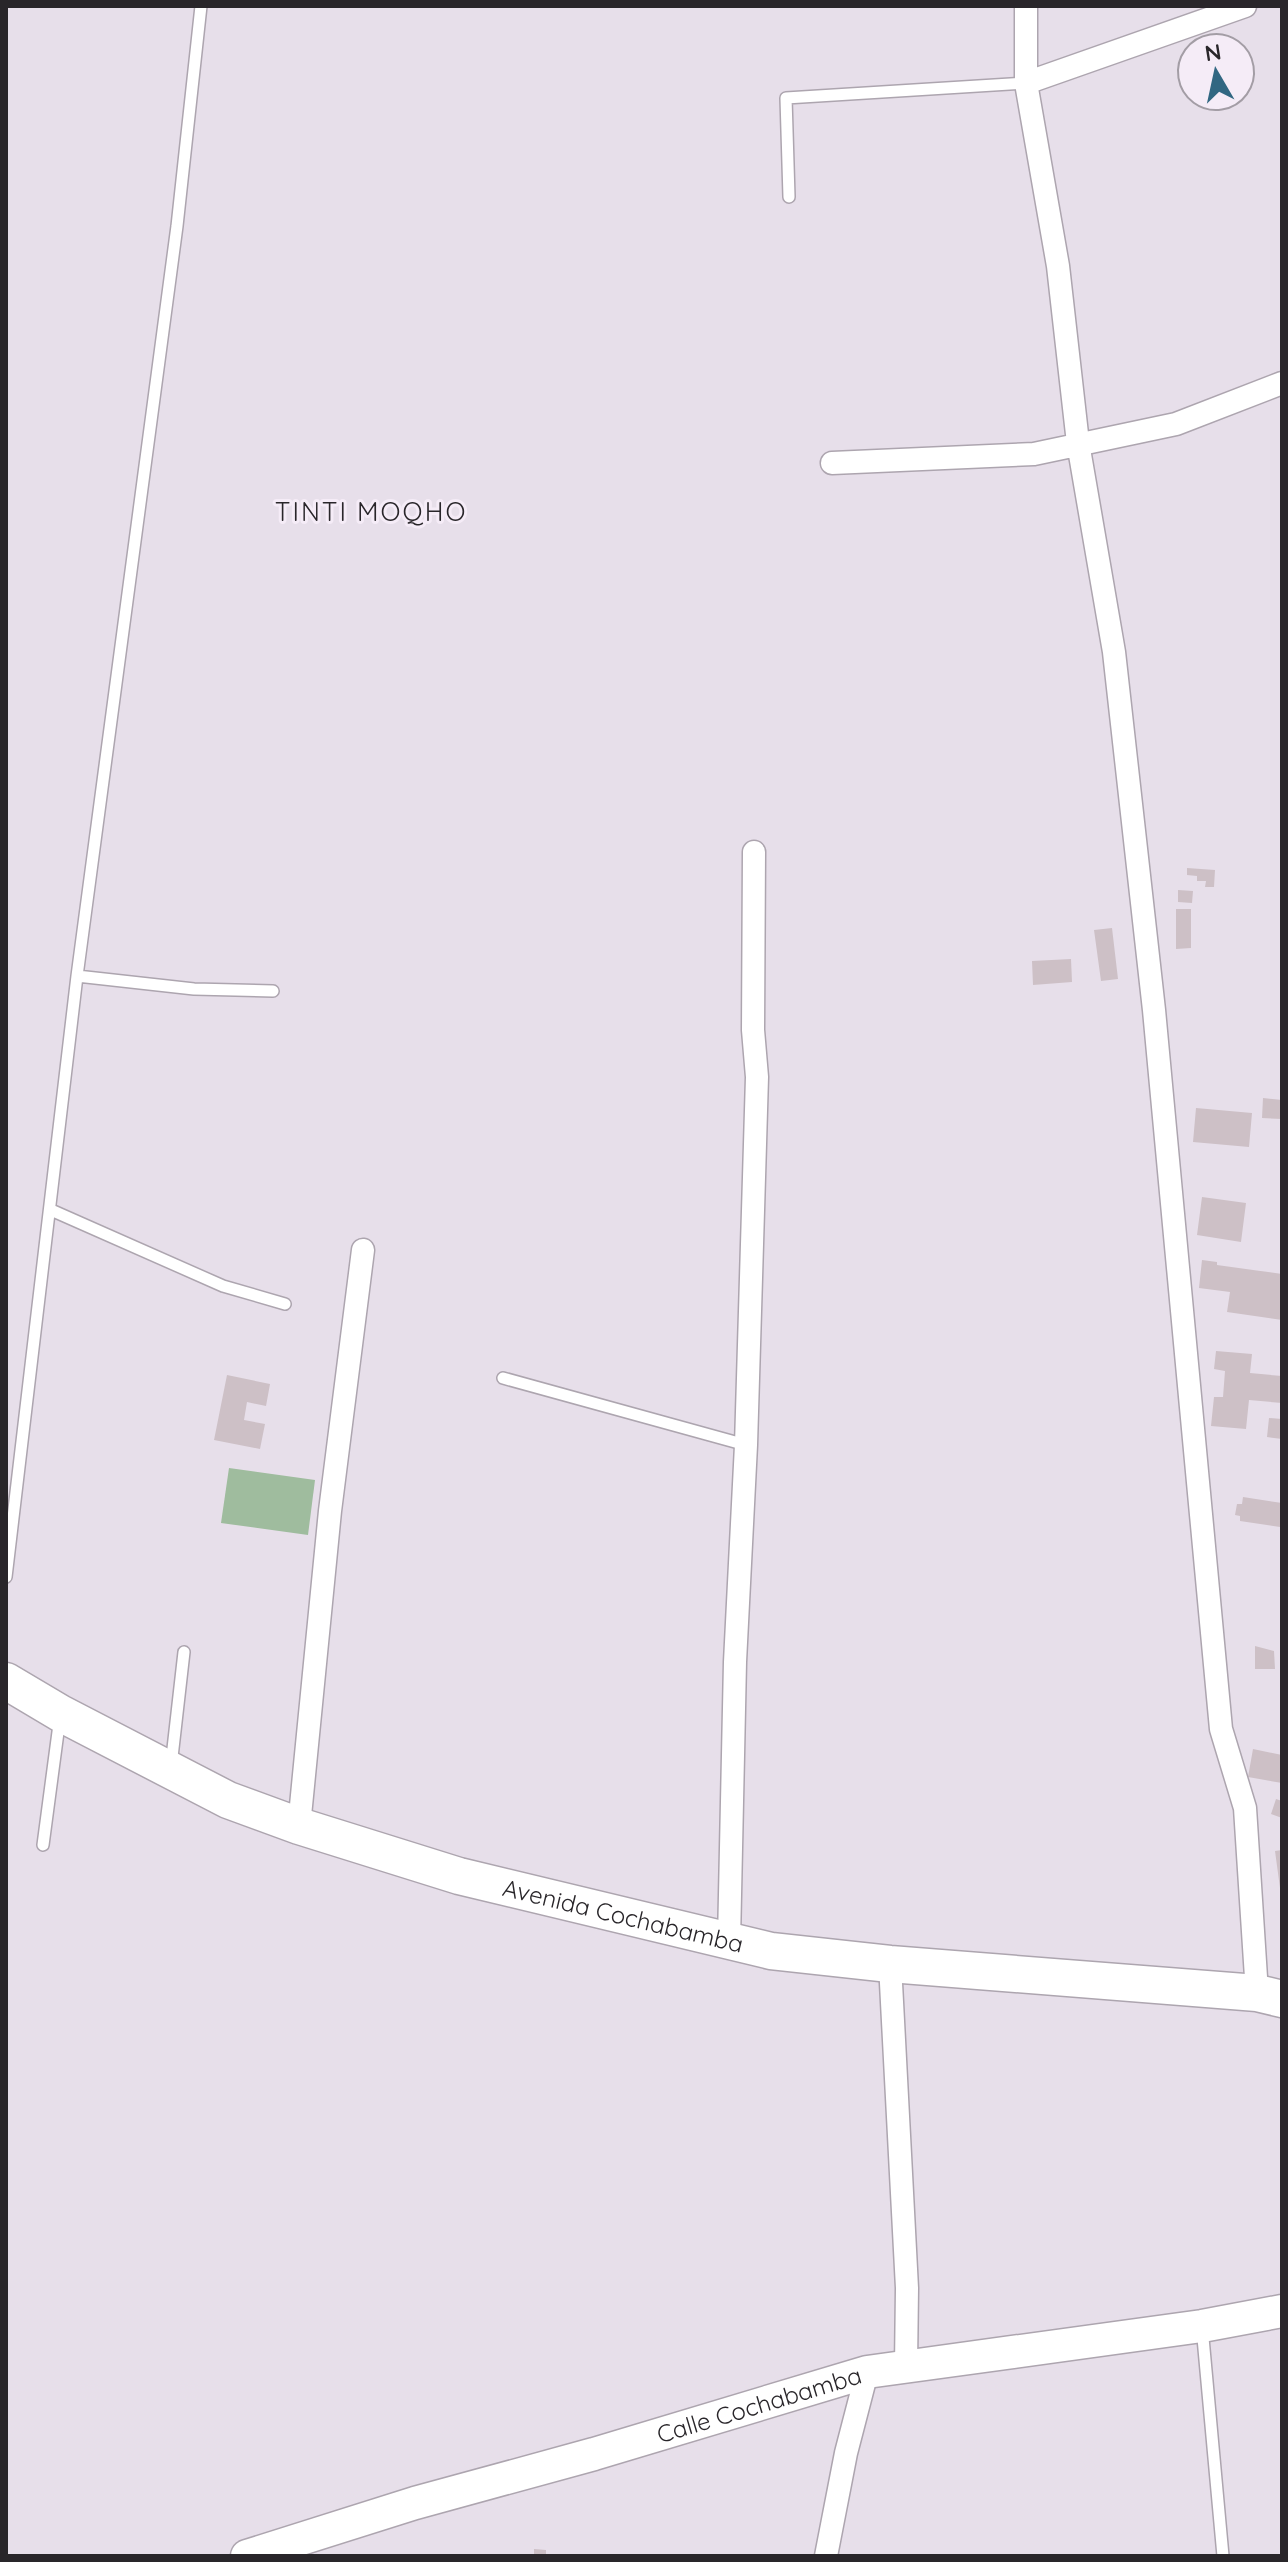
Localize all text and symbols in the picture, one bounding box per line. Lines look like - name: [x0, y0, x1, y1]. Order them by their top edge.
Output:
- north arrow: [1176, 32, 1256, 112]
- text: N: [1203, 37, 1223, 67]
- district label: TINTI MOQHO: [275, 495, 467, 528]
- street label: Avenida Cochabamba: [500, 1872, 746, 1959]
- street label: Calle Cochabamba: [653, 2360, 865, 2449]

